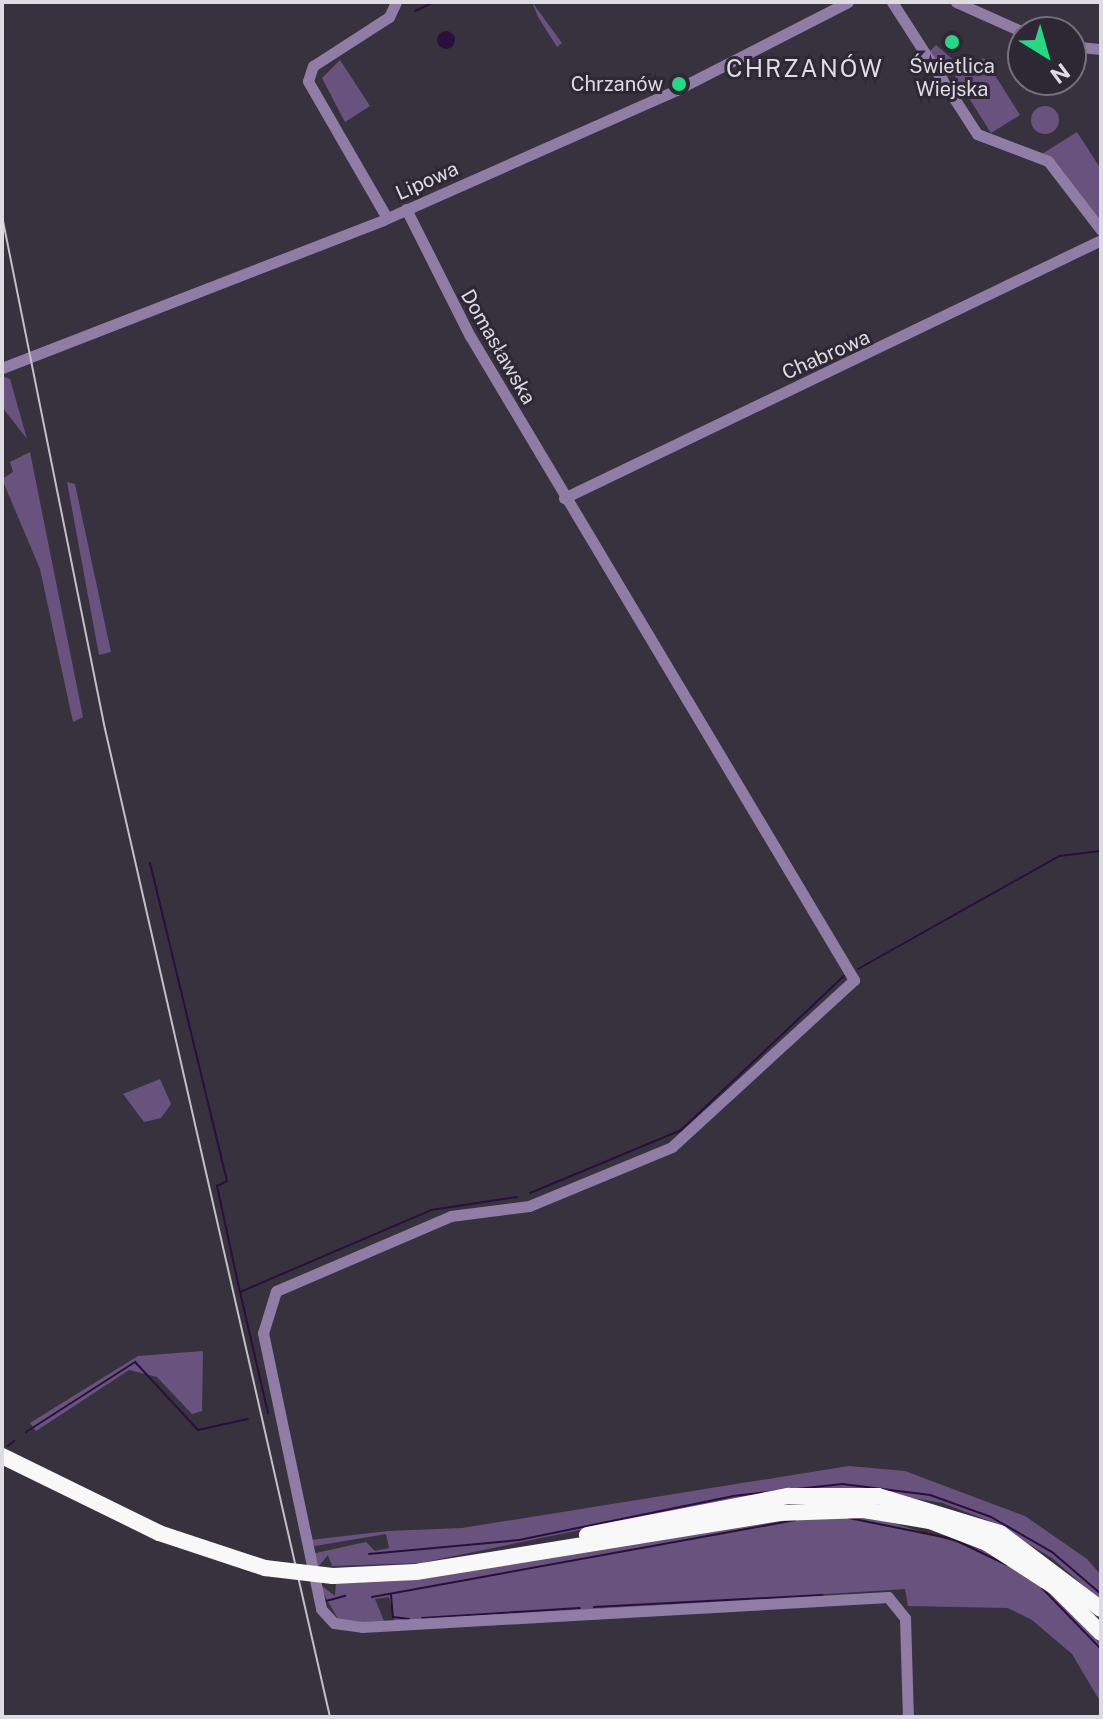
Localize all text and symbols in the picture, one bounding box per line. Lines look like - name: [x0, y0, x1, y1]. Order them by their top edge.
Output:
- north arrow: [1007, 16, 1087, 96]
- marker: Świetlica Wiejska: [943, 33, 961, 51]
- place label: Świetlica Wiejska: [909, 54, 995, 101]
- district label: CHRZANÓW: [726, 55, 884, 83]
- text: N: [1046, 58, 1075, 89]
- place label: Chrzanów: [571, 72, 663, 96]
- marker: Chrzanów: [670, 75, 688, 93]
- street label: Lipowa: [392, 157, 462, 205]
- street label: Domasławska: [455, 285, 541, 409]
- street label: Chabrowa: [778, 325, 874, 385]

